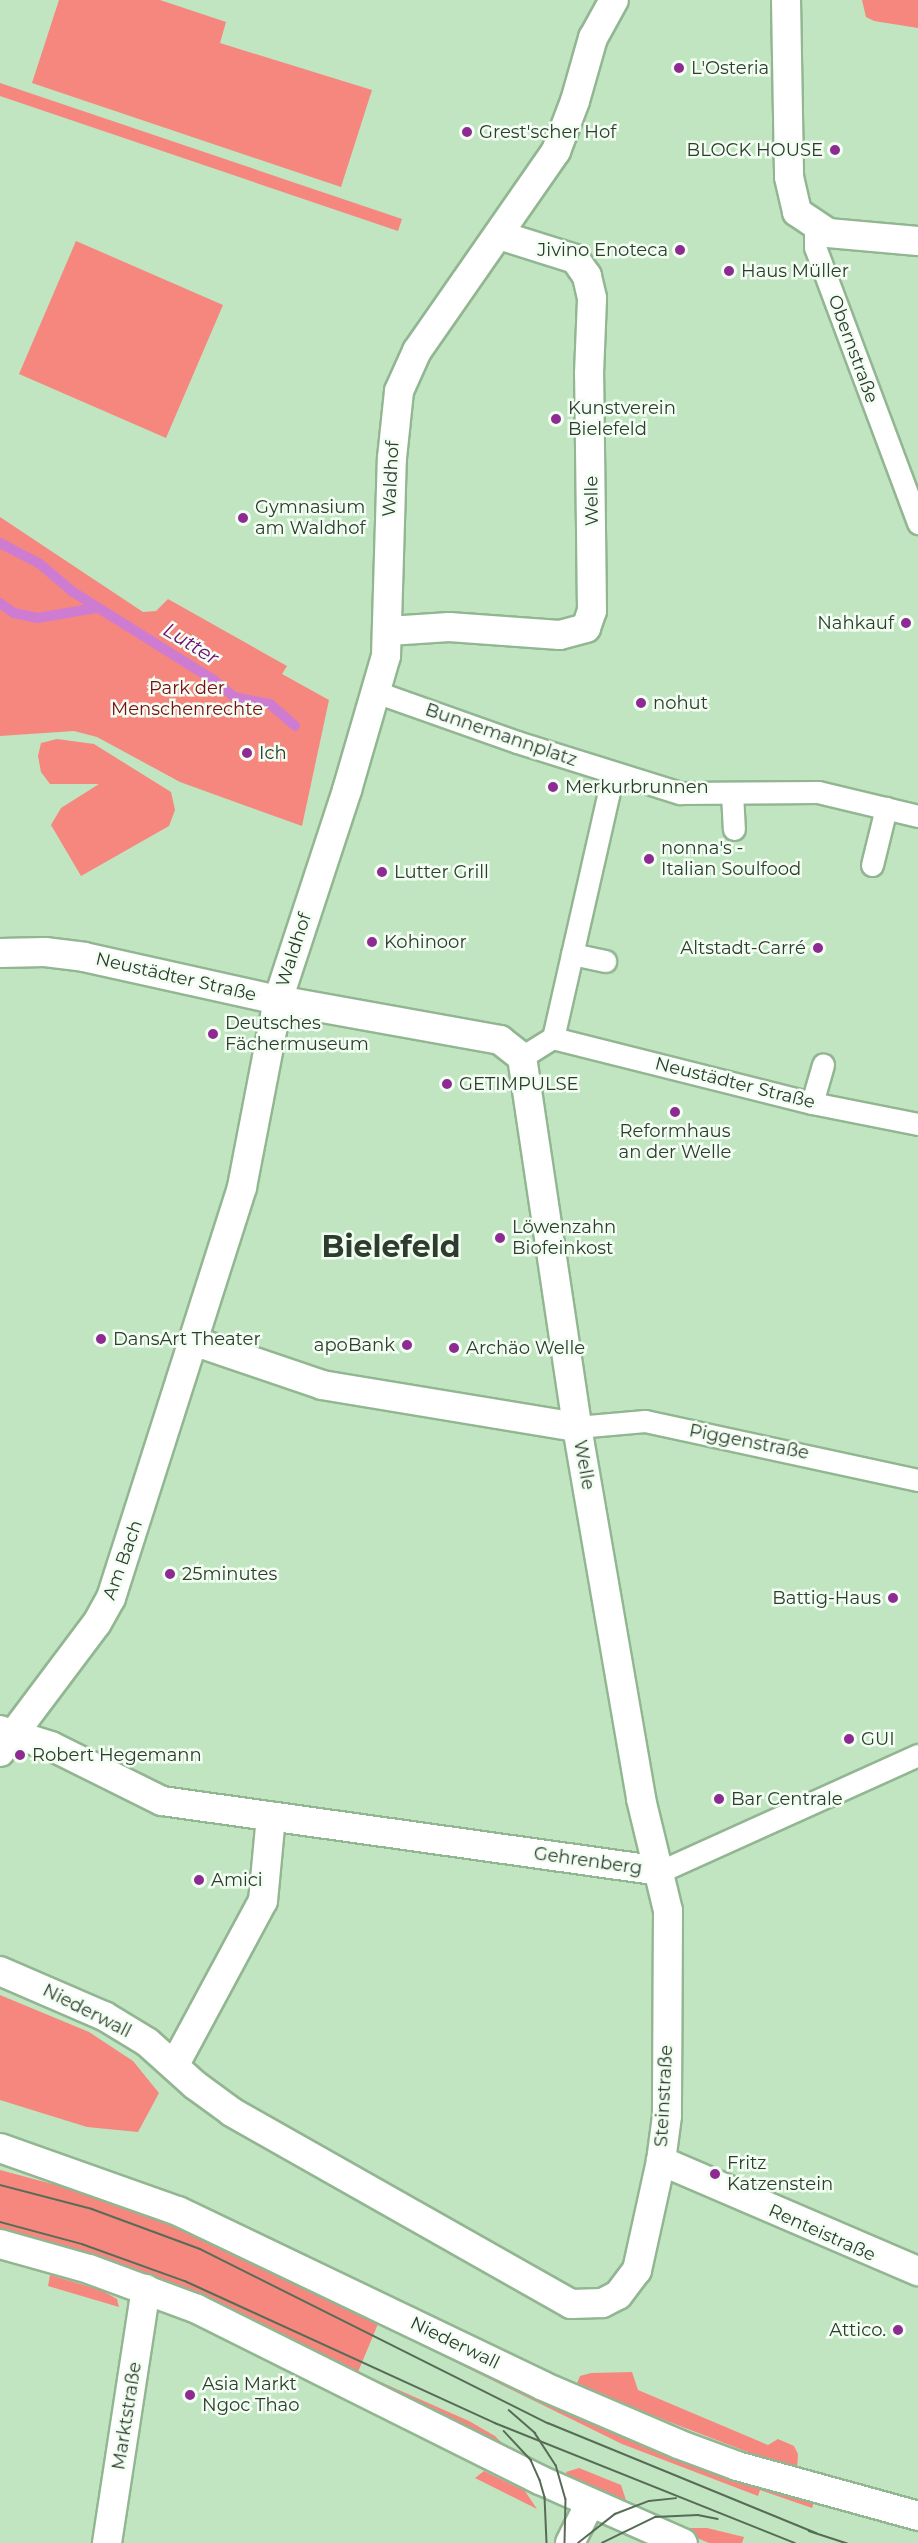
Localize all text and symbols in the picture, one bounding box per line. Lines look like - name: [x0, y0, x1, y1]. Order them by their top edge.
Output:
- place label: L'Osteria: [691, 57, 769, 79]
- marker: L'Osteria: [672, 61, 686, 75]
- place label: Grest'scher Hof: [479, 121, 616, 143]
- marker: Grest'scher Hof: [460, 125, 474, 139]
- place label: BLOCK HOUSE: [687, 139, 823, 161]
- marker: BLOCK HOUSE: [828, 143, 842, 157]
- place label: Jivino Enoteca: [537, 239, 668, 261]
- marker: Jivino Enoteca: [673, 243, 687, 257]
- place label: Haus Müller: [741, 260, 849, 282]
- marker: Haus Müller: [722, 264, 736, 278]
- street label: Obernstraße: [823, 292, 883, 406]
- place label: Kunstverein Bielefeld: [568, 398, 676, 440]
- marker: Kunstverein Bielefeld: [549, 412, 563, 426]
- street label: Waldhof: [378, 440, 404, 518]
- street label: Welle: [581, 476, 603, 526]
- place label: Gymnasium am Waldhof: [255, 497, 366, 540]
- marker: Gymnasium am Waldhof: [236, 511, 250, 525]
- place label: Nahkauf: [817, 612, 894, 634]
- marker: Nahkauf: [899, 616, 913, 630]
- water label: Lutter: [159, 618, 223, 670]
- park label: Park der Menschenrechte: [111, 678, 263, 720]
- place label: nohut: [653, 692, 708, 714]
- marker: nohut: [634, 696, 648, 710]
- street label: Bunnemannplatz: [422, 699, 580, 771]
- place label: Ich: [259, 742, 287, 764]
- marker: Ich: [240, 746, 254, 760]
- place label: Merkurbrunnen: [565, 776, 709, 798]
- marker: Merkurbrunnen: [546, 780, 560, 794]
- place label: nonna's - Italian Soulfood: [661, 838, 801, 880]
- marker: nonna's - Italian Soulfood: [642, 852, 656, 866]
- place label: Lutter Grill: [394, 861, 489, 883]
- marker: Lutter Grill: [375, 865, 389, 879]
- street label: Waldhof: [272, 910, 316, 990]
- place label: Kohinoor: [384, 931, 467, 953]
- marker: Kohinoor: [365, 935, 379, 949]
- place label: Altstadt-Carré: [680, 937, 806, 959]
- marker: Altstadt-Carré: [811, 941, 825, 955]
- street label: Neustädter Straße: [94, 948, 258, 1006]
- place label: Deutsches Fächermuseum: [225, 1013, 369, 1056]
- marker: Deutsches Fächermuseum: [206, 1027, 220, 1041]
- street label: Neustädter Straße: [653, 1053, 817, 1113]
- place label: GETIMPULSE: [459, 1073, 579, 1095]
- marker: GETIMPULSE: [440, 1077, 454, 1091]
- marker: Reformhaus an der Welle: [668, 1105, 682, 1119]
- place label: Reformhaus an der Welle: [619, 1121, 731, 1164]
- place label: Löwenzahn Biofeinkost: [512, 1217, 616, 1260]
- district label: Bielefeld: [322, 1229, 460, 1265]
- marker: Löwenzahn Biofeinkost: [493, 1231, 507, 1245]
- place label: DansArt Theater: [113, 1328, 261, 1350]
- marker: DansArt Theater: [94, 1332, 108, 1346]
- place label: apoBank: [314, 1334, 395, 1356]
- place label: Archäo Welle: [466, 1337, 585, 1359]
- marker: apoBank: [400, 1338, 414, 1352]
- marker: Archäo Welle: [447, 1341, 461, 1355]
- street label: Piggenstraße: [687, 1420, 811, 1464]
- street label: Welle: [569, 1438, 599, 1492]
- street label: Am Bach: [99, 1517, 147, 1603]
- place label: 25minutes: [182, 1563, 277, 1585]
- marker: 25minutes: [163, 1567, 177, 1581]
- place label: Battig-Haus: [772, 1587, 881, 1609]
- marker: Battig-Haus: [886, 1591, 900, 1605]
- place label: GUI: [861, 1728, 895, 1750]
- marker: GUI: [842, 1732, 856, 1746]
- place label: Robert Hegemann: [32, 1744, 202, 1766]
- marker: Robert Hegemann: [13, 1748, 27, 1762]
- place label: Bar Centrale: [731, 1788, 843, 1810]
- marker: Bar Centrale: [712, 1792, 726, 1806]
- street label: Gehrenberg: [532, 1843, 644, 1879]
- place label: Amici: [211, 1869, 263, 1891]
- marker: Amici: [192, 1873, 206, 1887]
- street label: Niederwall: [39, 1979, 135, 2043]
- street label: Steinstraße: [651, 2044, 677, 2148]
- place label: Fritz Katzenstein: [727, 2153, 833, 2196]
- marker: Fritz Katzenstein: [708, 2167, 722, 2181]
- street label: Renteistraße: [765, 2200, 879, 2266]
- street label: Niederwall: [407, 2312, 503, 2374]
- place label: Attico.: [829, 2319, 886, 2341]
- marker: Attico.: [891, 2323, 905, 2337]
- street label: Marktstraße: [108, 2360, 146, 2472]
- place label: Asia Markt Ngoc Thao: [202, 2374, 300, 2416]
- marker: Asia Markt Ngoc Thao: [183, 2388, 197, 2402]

